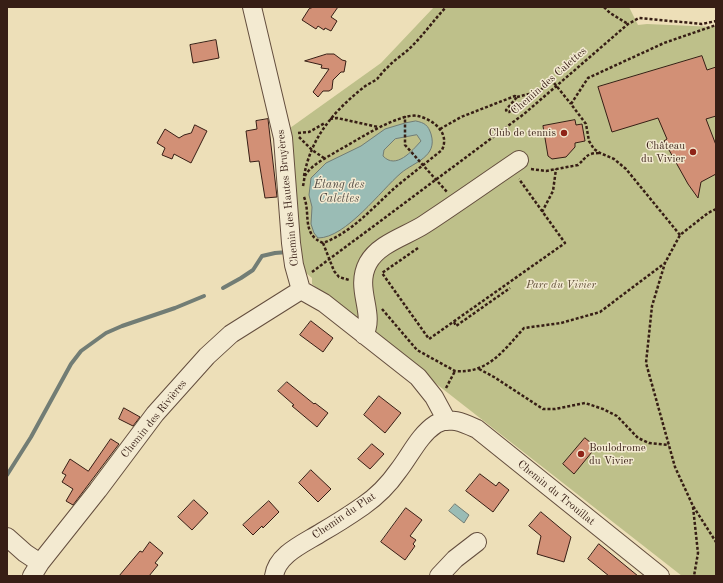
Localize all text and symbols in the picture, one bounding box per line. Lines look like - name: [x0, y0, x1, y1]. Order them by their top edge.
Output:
- street label: Chemin des Calettes: [508, 44, 590, 118]
- place label: Club de tennis: [489, 126, 556, 140]
- marker: Club de tennis: [559, 128, 569, 138]
- street label: Chemin des Hautes Bruyères: [274, 129, 302, 267]
- place label: Château du Vivier: [641, 139, 685, 165]
- marker: Château du Vivier: [688, 147, 698, 157]
- water label: Étang des Calettes: [314, 178, 364, 206]
- park label: Parc du Vivier: [526, 278, 596, 292]
- street label: Chemin des Rivières: [118, 377, 190, 461]
- place label: Boulodrome du Vivier: [589, 441, 646, 467]
- marker: Boulodrome du Vivier: [576, 449, 586, 459]
- street label: Chemin du Trouillat: [515, 458, 597, 528]
- street label: Chemin du Plat: [310, 490, 378, 542]

